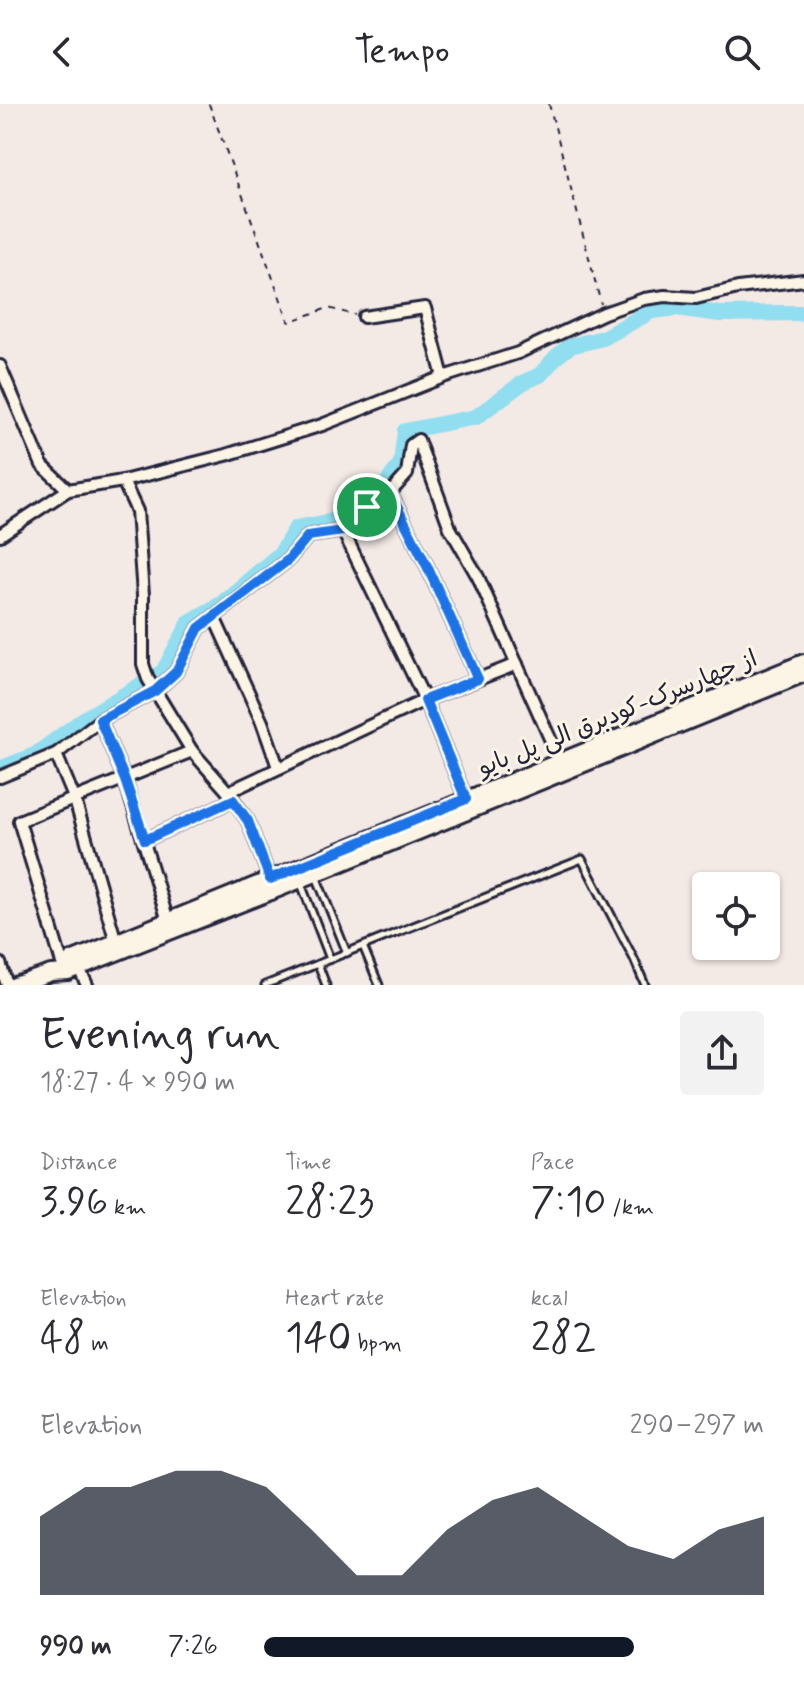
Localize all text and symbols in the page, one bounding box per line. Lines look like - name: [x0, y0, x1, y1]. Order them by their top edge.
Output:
- text: Tempo: [354, 29, 450, 76]
- icon: back: [40, 30, 84, 74]
- icon: search: [720, 30, 764, 74]
- pin: [333, 473, 401, 541]
- icon: arrive: [345, 485, 389, 529]
- street label: از جهارسرک-کودبرق الی پل بایو: [472, 644, 762, 785]
- map controls: [692, 872, 780, 960]
- button: locate: [692, 872, 780, 960]
- text: Evening run: [40, 1007, 280, 1065]
- button: share: [680, 1011, 764, 1095]
- text: 18:27 · 4 × 990 m: [40, 1066, 235, 1100]
- text: Distance: [40, 1149, 117, 1177]
- text: Time: [285, 1149, 331, 1177]
- text: Pace: [531, 1149, 574, 1177]
- text: 3.96: [40, 1177, 108, 1229]
- text: 28:23: [285, 1177, 374, 1229]
- text: 7:10: [531, 1177, 606, 1229]
- text: km: [108, 1194, 146, 1222]
- text: /km: [606, 1194, 654, 1222]
- text: Elevation: [40, 1285, 127, 1313]
- text: Heart rate: [285, 1285, 384, 1313]
- text: kcal: [531, 1285, 568, 1313]
- text: 48: [40, 1313, 85, 1365]
- text: 140: [285, 1313, 352, 1365]
- text: 282: [531, 1313, 596, 1365]
- text: m: [85, 1330, 109, 1358]
- text: bpm: [352, 1330, 402, 1358]
- text: Elevation: [40, 1409, 142, 1443]
- text: 290–297 m: [630, 1409, 764, 1443]
- text: 990 m: [40, 1630, 112, 1664]
- text: 7:26: [168, 1630, 218, 1664]

